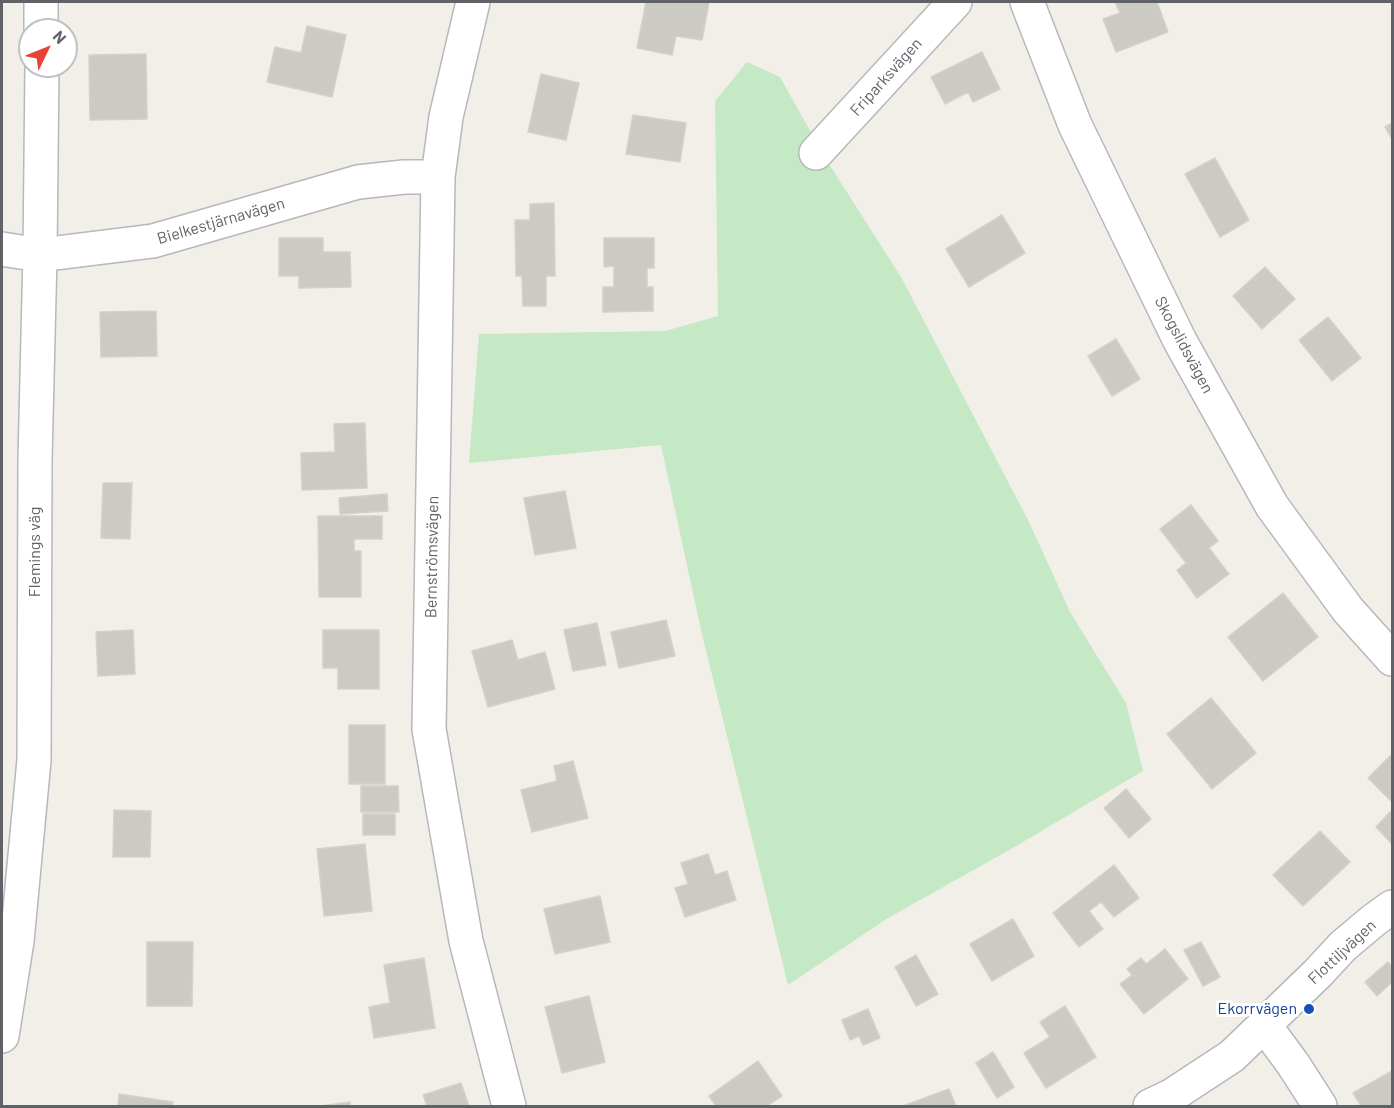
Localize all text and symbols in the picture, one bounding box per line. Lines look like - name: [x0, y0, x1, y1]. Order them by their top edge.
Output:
- north arrow: [18, 18, 78, 78]
- text: N: [49, 26, 71, 47]
- street label: Friparksvägen: [846, 34, 926, 120]
- street label: Bielkestjärnavägen: [155, 194, 287, 248]
- street label: Skogslidsvägen: [1150, 293, 1218, 397]
- street label: Bernströmsvägen: [421, 496, 443, 618]
- street label: Flemings väg: [25, 507, 45, 597]
- street label: Flottiljvägen: [1304, 916, 1380, 988]
- place label: Ekorrvägen: [1217, 999, 1297, 1019]
- marker: Ekorrvägen: [1302, 1002, 1316, 1016]

